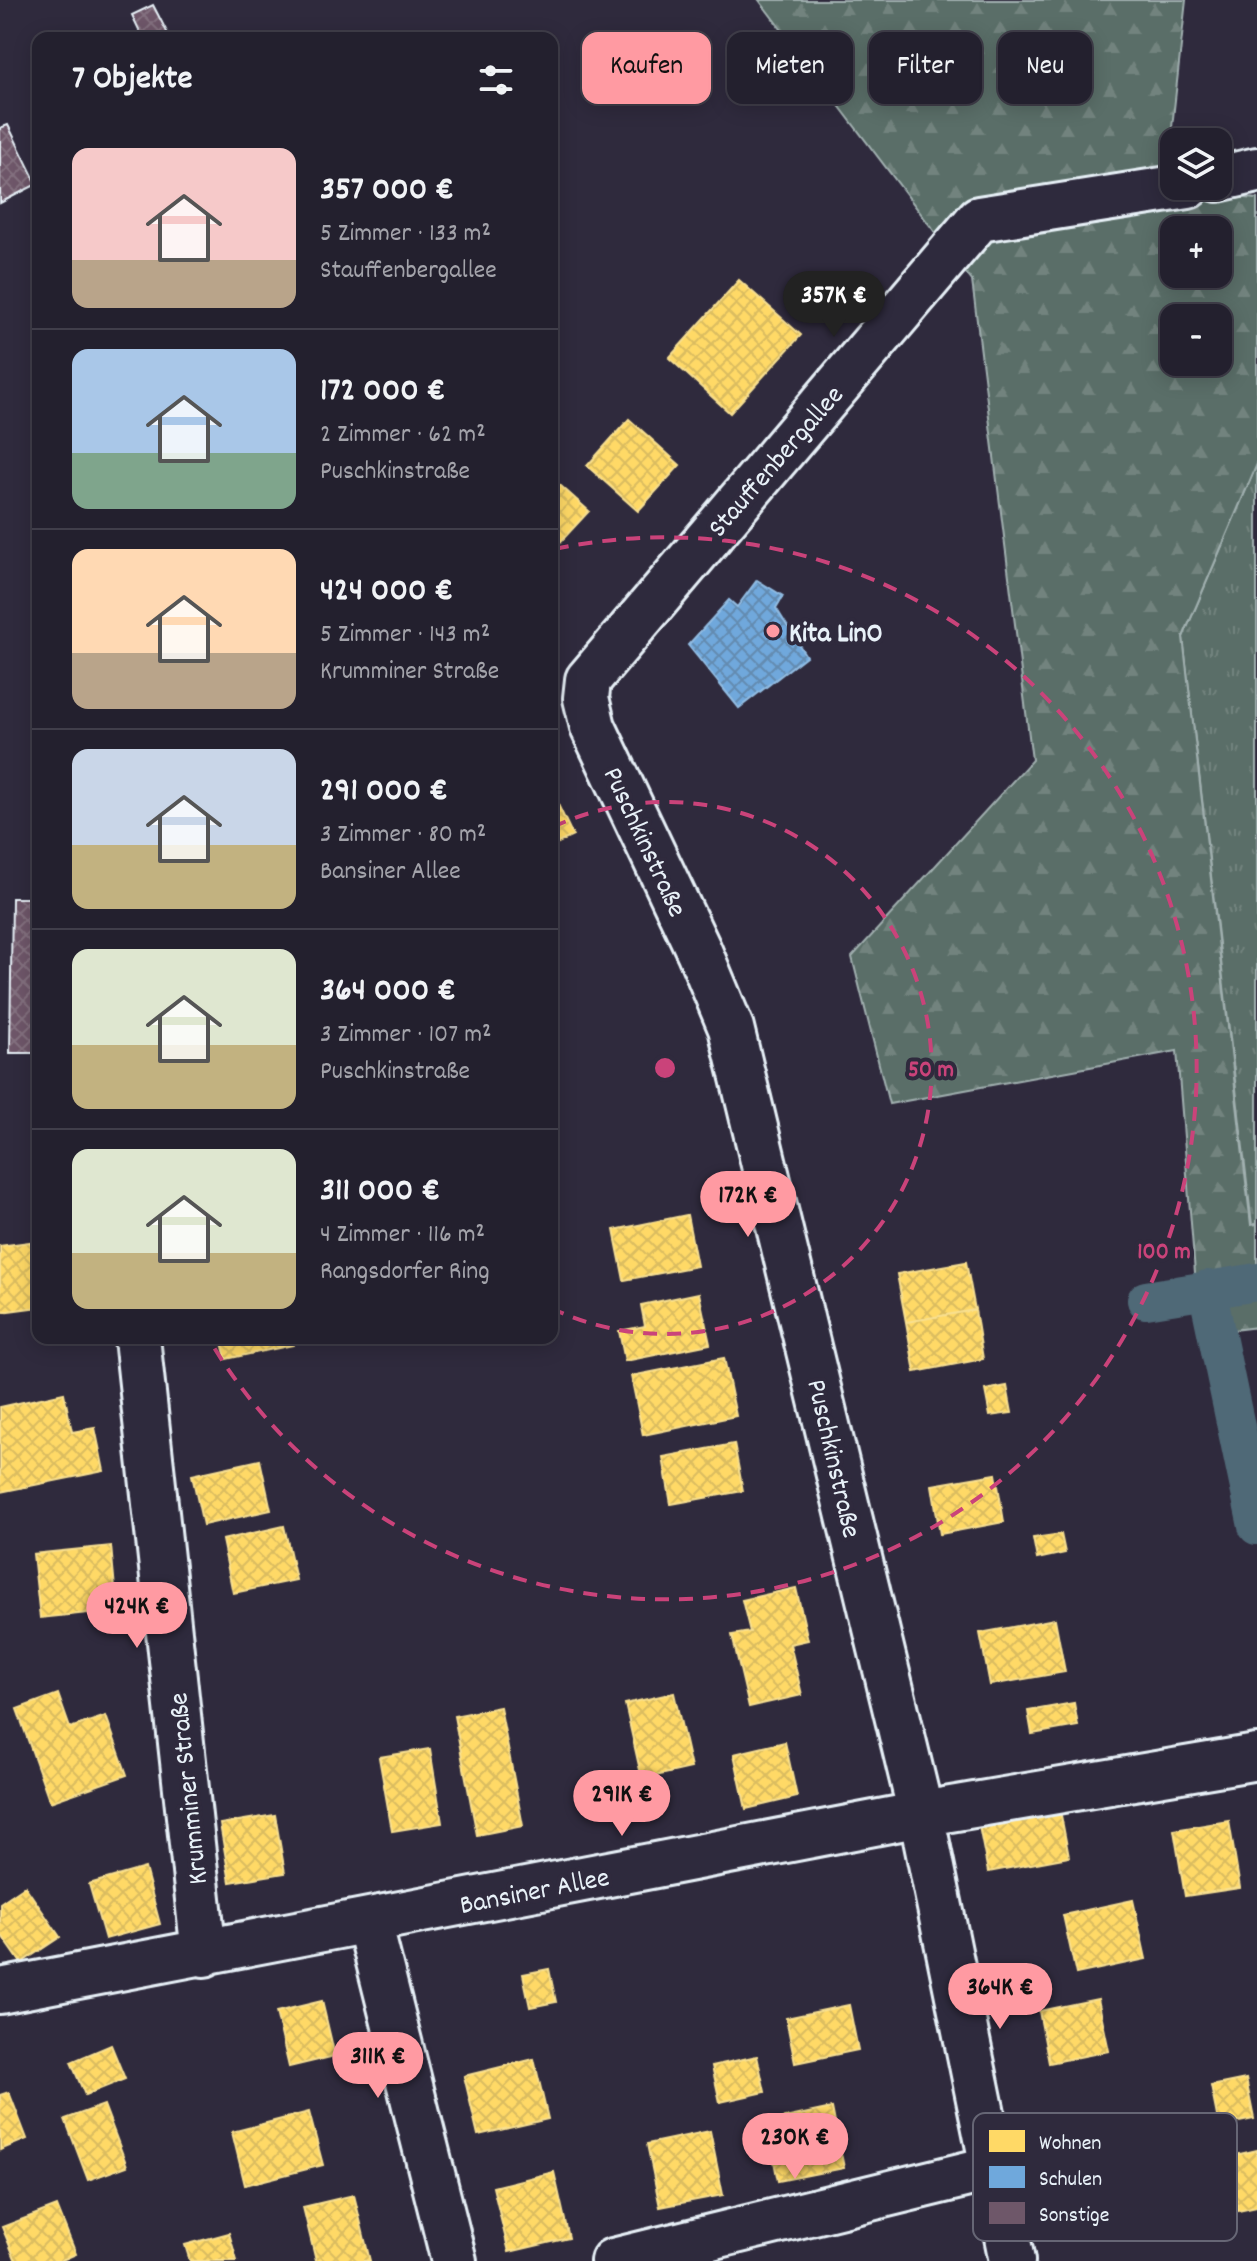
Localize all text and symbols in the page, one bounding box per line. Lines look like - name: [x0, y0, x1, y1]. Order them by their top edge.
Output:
- chip: Kaufen: [582, 32, 711, 104]
- chip: Mieten: [727, 32, 853, 104]
- chip: Filter: [869, 32, 982, 104]
- chip: Neu: [998, 32, 1092, 104]
- text: 7 Objekte: [72, 56, 192, 105]
- icon: filters: [474, 58, 518, 102]
- map controls: [1160, 128, 1232, 376]
- button: layers: [1160, 128, 1232, 200]
- text: 357 000 €: [320, 167, 454, 216]
- icon: home: [136, 180, 232, 276]
- text: 5 Zimmer · 133 m²: [320, 216, 491, 253]
- button: +: [1160, 216, 1232, 288]
- text: Stauffenbergallee: [320, 253, 497, 290]
- pin: 357K €: [769, 271, 899, 339]
- text: 357K €: [801, 278, 867, 315]
- button: −: [1160, 304, 1232, 376]
- text: 172 000 €: [320, 368, 445, 417]
- street label: Stauffenbergallee: [700, 378, 855, 548]
- icon: home: [136, 381, 232, 477]
- text: 2 Zimmer · 62 m²: [320, 417, 486, 454]
- text: Puschkinstraße: [320, 454, 470, 491]
- text: 424 000 €: [320, 568, 453, 617]
- icon: home: [136, 581, 232, 677]
- place label: Kita LinO: [789, 616, 883, 656]
- text: 5 Zimmer · 143 m²: [320, 617, 490, 654]
- marker: Kita LinO: [764, 622, 782, 640]
- text: Krumminer Straße: [320, 654, 499, 691]
- street label: Puschkinstraße: [590, 761, 695, 925]
- text: 291 000 €: [320, 768, 448, 817]
- icon: home: [136, 781, 232, 877]
- text: 3 Zimmer · 80 m²: [320, 817, 486, 854]
- text: Bansiner Allee: [320, 854, 461, 891]
- text: 364 000 €: [320, 968, 456, 1017]
- icon: home: [136, 981, 232, 1077]
- text: 3 Zimmer · 107 m²: [320, 1017, 492, 1054]
- text: Puschkinstraße: [320, 1054, 470, 1091]
- centre of rings: [651, 1054, 679, 1082]
- text: 50 m: [908, 1054, 954, 1088]
- text: 311 000 €: [320, 1168, 440, 1217]
- pin: 172K €: [683, 1171, 813, 1239]
- text: 172K €: [718, 1178, 778, 1215]
- icon: home: [136, 1181, 232, 1277]
- text: 4 Zimmer · 116 m²: [320, 1217, 485, 1254]
- text: 100 m: [1137, 1236, 1191, 1270]
- text: Rangsdorfer Ring: [320, 1254, 490, 1291]
- street label: Puschkinstraße: [793, 1376, 869, 1542]
- pin: 424K €: [72, 1582, 202, 1650]
- text: 424K €: [104, 1589, 170, 1626]
- street label: Krumminer Straße: [161, 1690, 221, 1886]
- pin: 291K €: [557, 1770, 687, 1838]
- text: 291K €: [591, 1777, 653, 1814]
- street label: Bansiner Allee: [457, 1860, 613, 1928]
- pin: 364K €: [935, 1963, 1065, 2031]
- text: 364K €: [966, 1970, 1034, 2007]
- pin: 311K €: [313, 2032, 443, 2100]
- text: 311K €: [350, 2039, 406, 2076]
- pin: 230K €: [730, 2113, 860, 2181]
- legend: [973, 2113, 1237, 2241]
- text: 230K €: [760, 2120, 830, 2157]
- text: Wohnen: [1039, 2129, 1102, 2160]
- text: Schulen: [1039, 2165, 1102, 2196]
- text: Sonstige: [1039, 2201, 1109, 2232]

